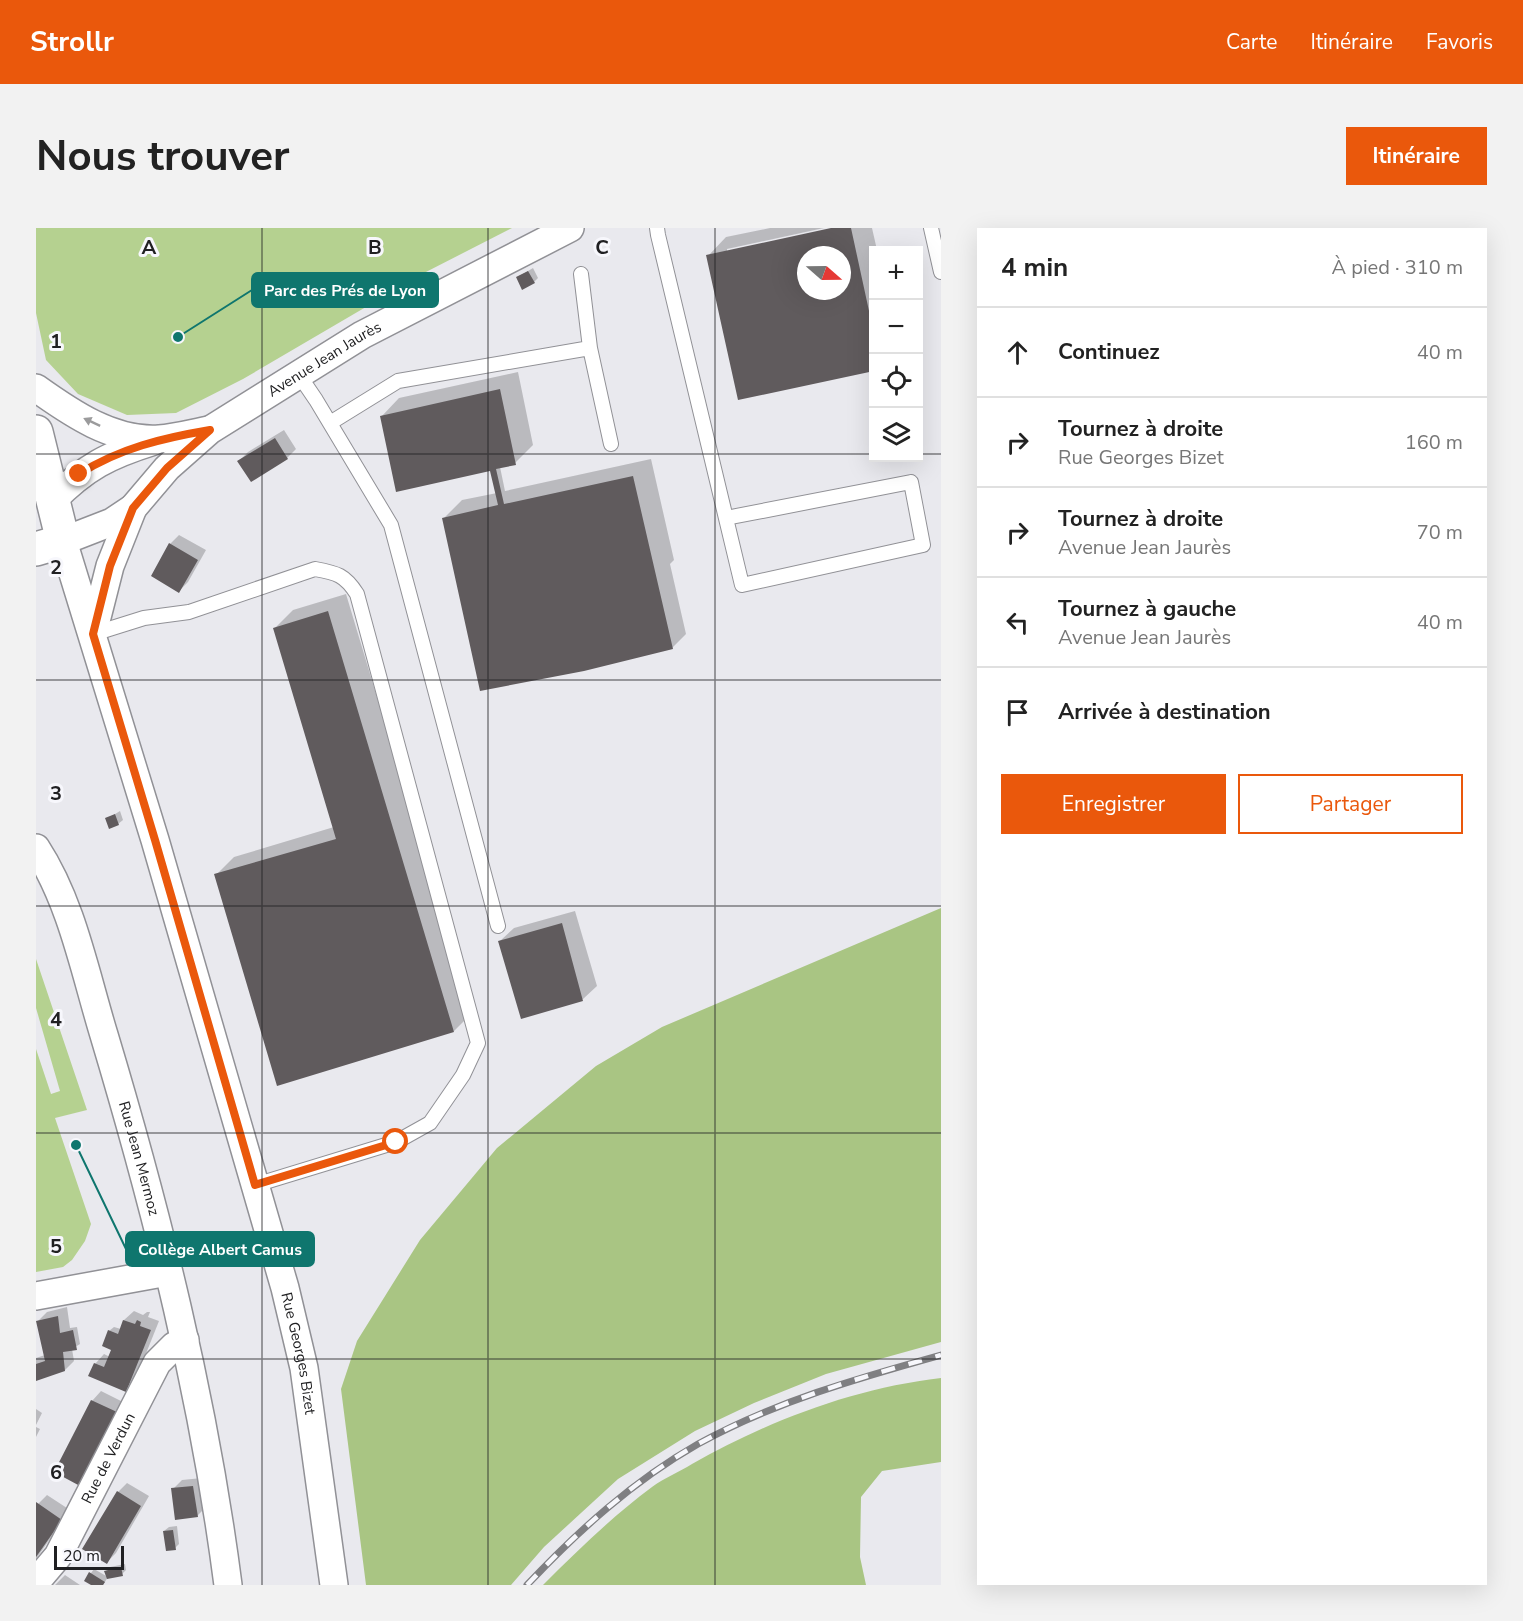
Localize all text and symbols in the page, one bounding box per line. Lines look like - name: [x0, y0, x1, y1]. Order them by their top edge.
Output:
- text: Strollr: [30, 23, 114, 61]
- text: Carte: [1226, 28, 1277, 56]
- text: Itinéraire: [1310, 28, 1393, 56]
- text: Favoris: [1426, 28, 1493, 56]
- button: Itinéraire: [1346, 127, 1487, 185]
- text: Nous trouver: [36, 128, 289, 185]
- text: A: [142, 234, 157, 261]
- text: B: [368, 234, 382, 261]
- text: C: [595, 234, 609, 261]
- north arrow: [797, 246, 851, 300]
- map controls: [869, 246, 923, 462]
- button: +: [869, 246, 923, 300]
- text: 4 min: [1001, 250, 1068, 285]
- text: À pied · 310 m: [1332, 254, 1463, 281]
- callout: Parc des Prés de Lyon: [252, 273, 438, 307]
- text: Parc des Prés de Lyon: [264, 280, 426, 302]
- button: −: [869, 300, 923, 354]
- street label: Avenue Jean Jaurès: [264, 317, 385, 402]
- text: 1: [50, 328, 62, 355]
- icon: ahead: [1001, 336, 1034, 369]
- text: Continuez: [1058, 337, 1160, 367]
- text: 40 m: [1417, 339, 1463, 366]
- button: locate: [869, 354, 923, 408]
- button: layers: [869, 408, 923, 462]
- text: Tournez à droite: [1058, 414, 1223, 444]
- one-way arrow: [84, 418, 101, 427]
- icon: right: [1001, 426, 1034, 459]
- text: 160 m: [1405, 429, 1463, 456]
- text: Rue Georges Bizet: [1058, 444, 1224, 471]
- route end: [65, 460, 91, 486]
- text: Tournez à droite: [1058, 504, 1223, 534]
- icon: right: [1001, 516, 1034, 549]
- text: 70 m: [1417, 519, 1463, 546]
- text: Avenue Jean Jaurès: [1058, 534, 1231, 561]
- text: 2: [50, 554, 62, 581]
- text: Tournez à gauche: [1058, 594, 1236, 624]
- icon: left: [1001, 606, 1034, 639]
- text: 40 m: [1417, 609, 1463, 636]
- text: Avenue Jean Jaurès: [1058, 624, 1231, 651]
- icon: arrive: [1001, 696, 1034, 729]
- text: Arrivée à destination: [1058, 697, 1271, 727]
- button: Enregistrer: [1001, 774, 1226, 834]
- button: Partager: [1238, 774, 1463, 834]
- text: 3: [50, 780, 62, 807]
- text: 4: [50, 1006, 62, 1033]
- street label: Rue Jean Mermoz: [114, 1099, 164, 1218]
- route start: [382, 1128, 408, 1154]
- callout: Collège Albert Camus: [126, 1232, 314, 1266]
- text: 5: [50, 1233, 62, 1260]
- text: Collège Albert Camus: [138, 1239, 302, 1261]
- street label: Rue Georges Bizet: [276, 1290, 320, 1416]
- street label: Rue de Verdun: [77, 1409, 140, 1507]
- text: 6: [50, 1459, 62, 1486]
- scale bar: [54, 1543, 124, 1570]
- text: 20 m: [63, 1545, 100, 1567]

